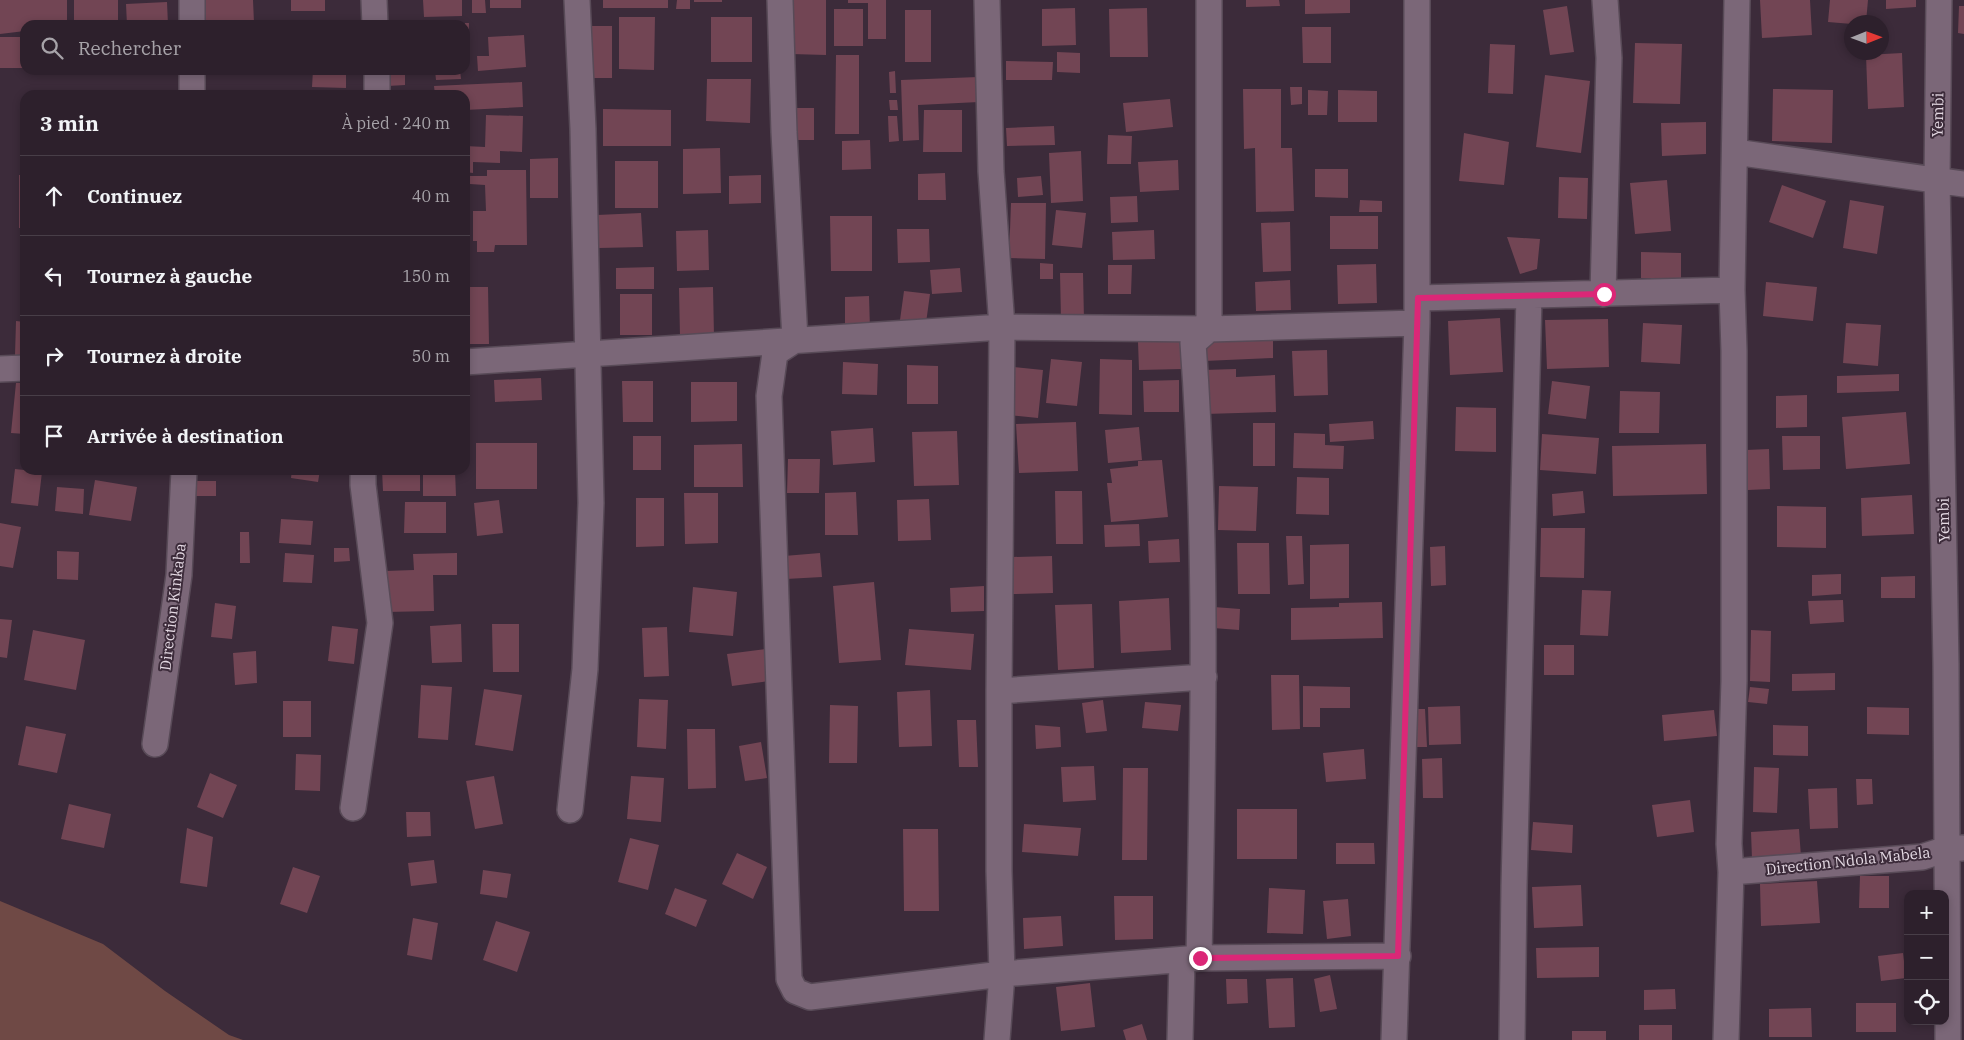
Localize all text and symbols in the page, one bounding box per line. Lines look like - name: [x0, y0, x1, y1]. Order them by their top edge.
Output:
- north arrow: [1844, 15, 1889, 60]
- search box: [20, 20, 470, 75]
- icon: search: [38, 34, 66, 62]
- text: Rechercher: [78, 36, 181, 60]
- street label: Yembi: [1928, 92, 1947, 137]
- text: 3 min: [40, 109, 99, 137]
- text: À pied · 240 m: [342, 113, 450, 133]
- icon: ahead: [40, 182, 68, 210]
- text: Continuez: [87, 184, 182, 208]
- text: 40 m: [412, 186, 450, 206]
- icon: left: [40, 262, 68, 290]
- text: Tournez à gauche: [87, 264, 252, 288]
- text: 150 m: [402, 266, 450, 286]
- route start: [1593, 283, 1616, 306]
- icon: right: [40, 342, 68, 370]
- text: Tournez à droite: [87, 344, 242, 368]
- text: 50 m: [412, 346, 450, 366]
- icon: arrive: [40, 422, 68, 450]
- text: Arrivée à destination: [87, 424, 284, 448]
- street label: Yembi: [1934, 497, 1953, 542]
- street label: Direction Kinkaba: [155, 542, 190, 672]
- street label: Direction Ndola Mabela: [1765, 842, 1931, 879]
- map controls: [1904, 890, 1949, 1025]
- button: +: [1904, 890, 1949, 935]
- button: −: [1904, 935, 1949, 980]
- route end: [1189, 947, 1212, 970]
- button: locate: [1904, 980, 1949, 1025]

